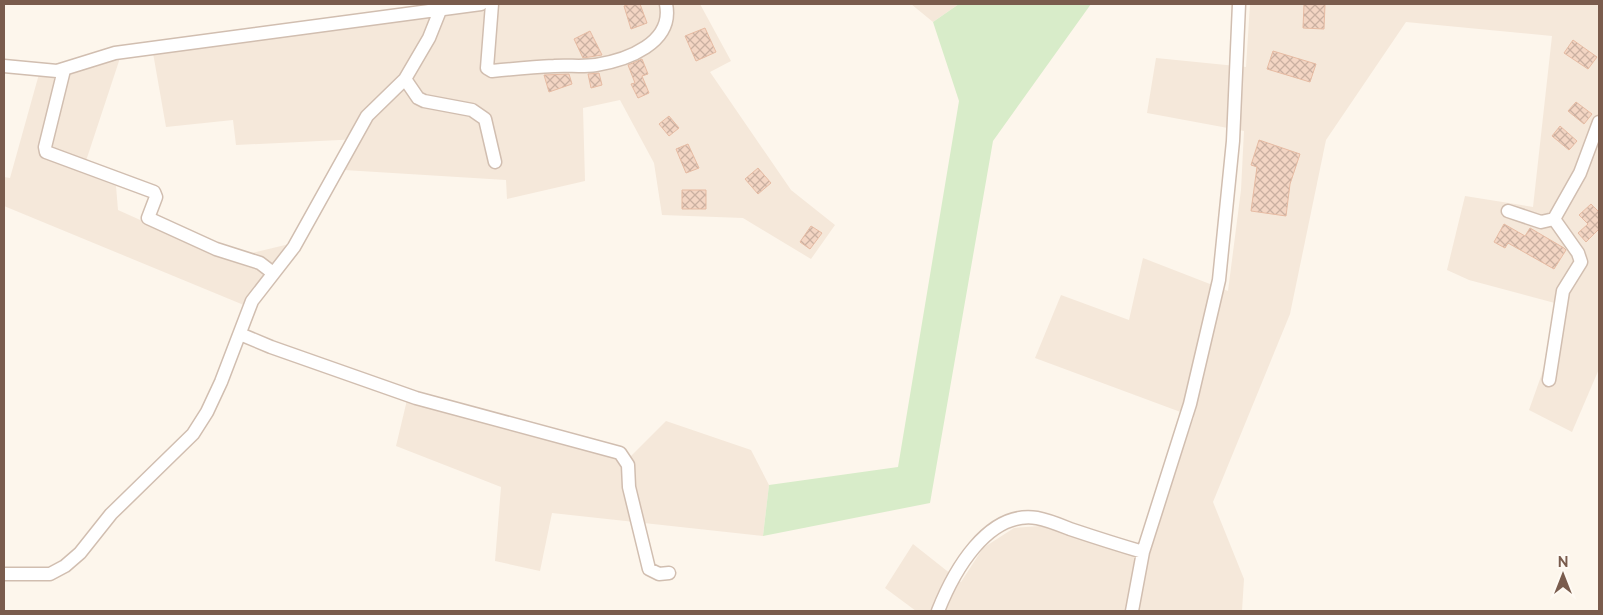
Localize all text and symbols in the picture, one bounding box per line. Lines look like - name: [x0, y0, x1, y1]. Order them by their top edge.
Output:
- north arrow: [1538, 550, 1588, 600]
- text: N: [1558, 554, 1568, 570]

